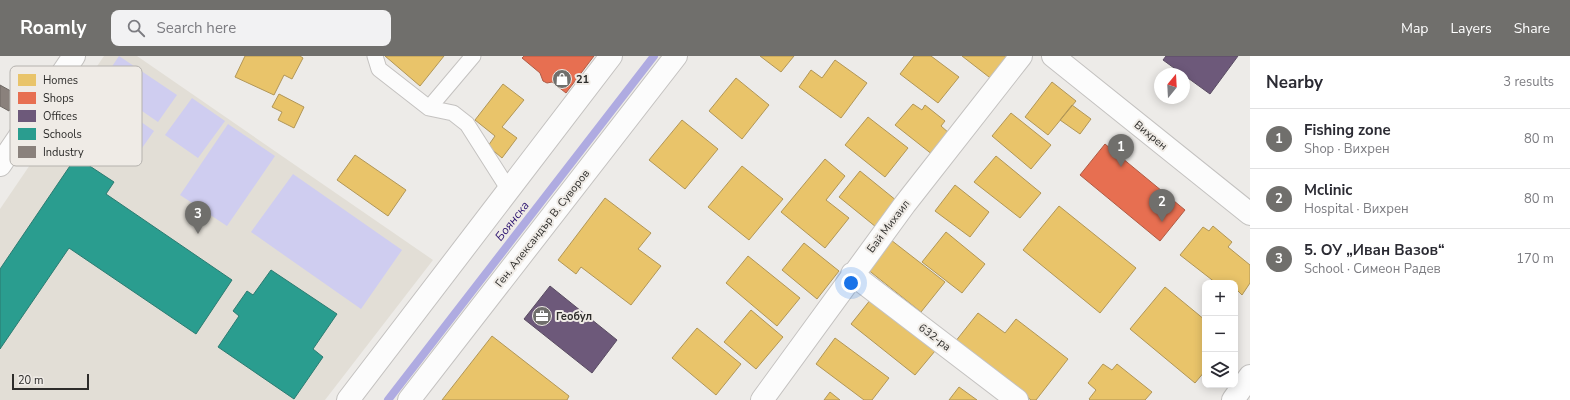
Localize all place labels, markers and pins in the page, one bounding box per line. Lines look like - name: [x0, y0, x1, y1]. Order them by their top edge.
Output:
- shop icon: 21: [551, 68, 573, 90]
- place label: 21: [576, 72, 589, 87]
- pin: 1: [1108, 134, 1134, 167]
- pin: 2: [1149, 189, 1175, 222]
- pin: 3: [185, 201, 211, 234]
- office icon: Геобул: [531, 305, 553, 327]
- place label: Геобул: [556, 309, 592, 324]

